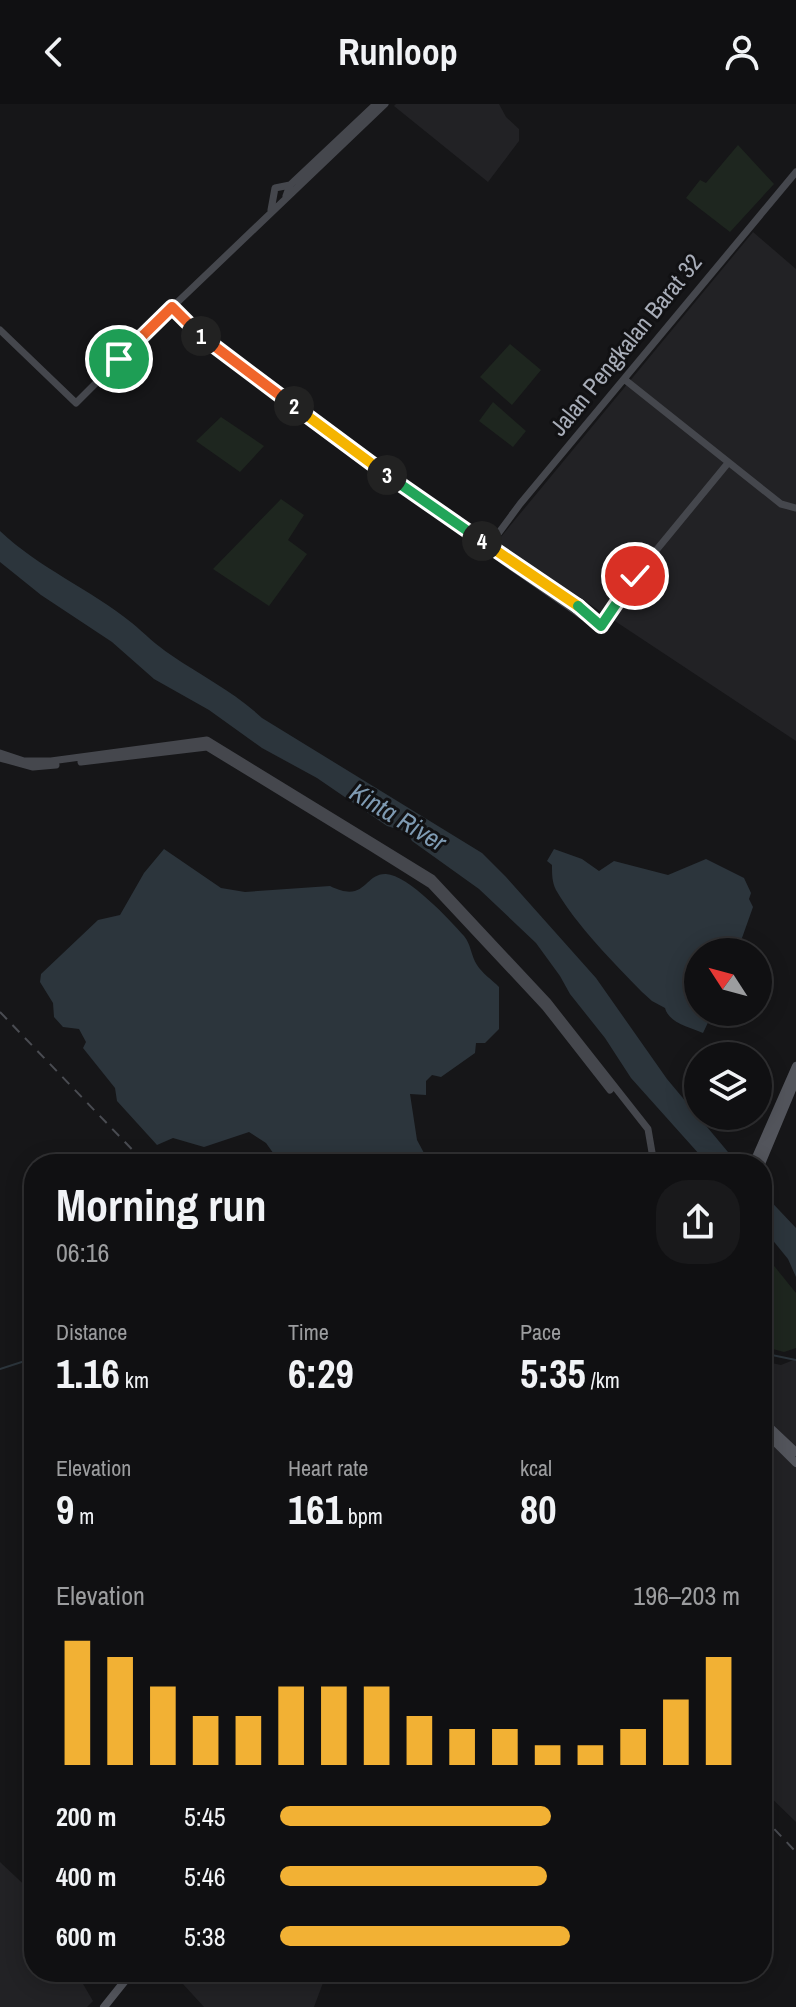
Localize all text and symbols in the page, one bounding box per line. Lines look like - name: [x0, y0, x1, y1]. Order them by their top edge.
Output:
- text: Runloop: [338, 28, 458, 76]
- icon: back: [32, 30, 76, 74]
- icon: person: [720, 30, 764, 74]
- street label: Jalan Pengkalan Barat 32: [542, 247, 709, 442]
- pin: 1: [181, 316, 221, 356]
- text: 1: [196, 321, 206, 351]
- pin: [85, 325, 153, 393]
- icon: arrive: [97, 337, 141, 381]
- pin: 2: [274, 386, 314, 426]
- text: 2: [289, 391, 299, 421]
- pin: 3: [367, 455, 407, 495]
- text: 3: [382, 460, 392, 490]
- pin: 4: [462, 521, 502, 561]
- text: 4: [477, 526, 487, 556]
- pin: [601, 542, 669, 610]
- icon: check: [613, 554, 657, 598]
- water label: Kinta River: [344, 774, 454, 860]
- north arrow: [684, 938, 772, 1026]
- map controls: [684, 938, 772, 1130]
- button: layers: [684, 1042, 772, 1130]
- text: Morning run: [56, 1175, 266, 1235]
- button: share: [656, 1180, 740, 1264]
- text: 06:16: [56, 1235, 109, 1270]
- text: Distance: [56, 1317, 127, 1347]
- text: Time: [288, 1317, 329, 1347]
- text: Pace: [520, 1317, 561, 1347]
- text: 1.16: [56, 1347, 120, 1400]
- text: 6:29: [288, 1347, 354, 1400]
- text: 5:35: [520, 1347, 586, 1400]
- text: km: [120, 1365, 149, 1395]
- text: /km: [586, 1365, 620, 1395]
- text: Elevation: [56, 1453, 131, 1483]
- text: Heart rate: [288, 1453, 368, 1483]
- text: kcal: [520, 1453, 552, 1483]
- text: 9: [56, 1483, 74, 1536]
- text: 161: [288, 1483, 343, 1536]
- text: 80: [520, 1483, 556, 1536]
- text: m: [74, 1501, 94, 1531]
- text: bpm: [343, 1501, 383, 1531]
- text: Elevation: [56, 1578, 145, 1613]
- text: 196–203 m: [633, 1578, 740, 1613]
- text: 200 m: [56, 1799, 116, 1834]
- text: 5:45: [184, 1799, 226, 1834]
- text: 400 m: [56, 1859, 116, 1894]
- text: 5:46: [184, 1859, 226, 1894]
- text: 600 m: [56, 1919, 116, 1954]
- text: 5:38: [184, 1919, 226, 1954]

